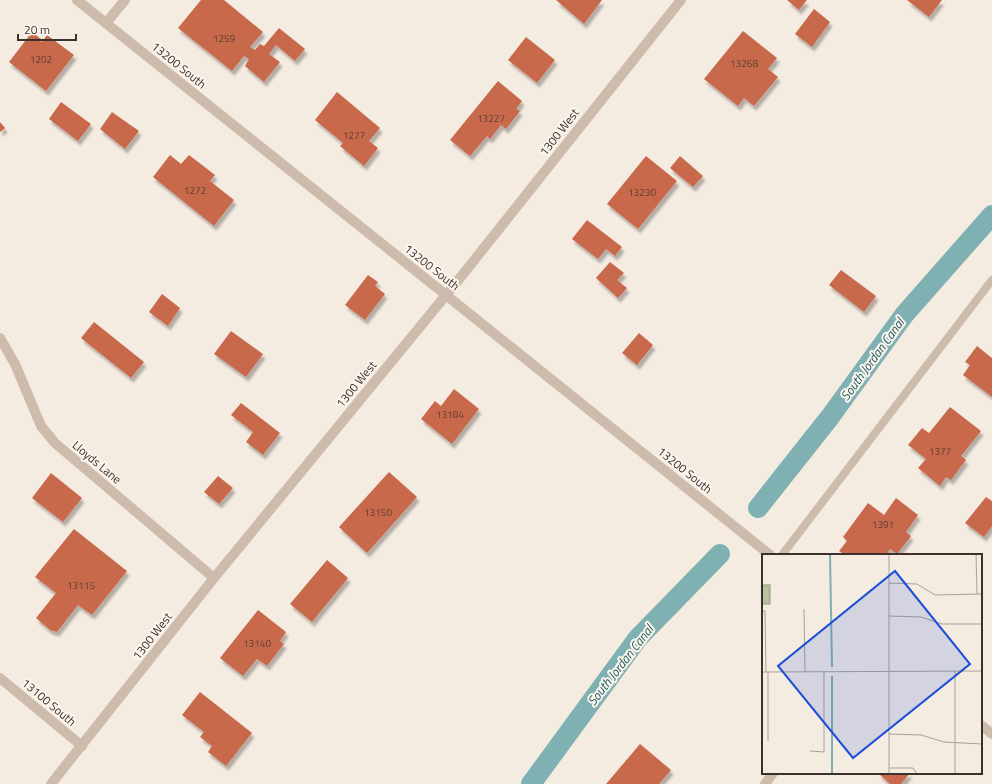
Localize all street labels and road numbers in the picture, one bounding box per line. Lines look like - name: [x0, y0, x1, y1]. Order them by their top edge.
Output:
- street label: 13200 South: [147, 37, 211, 93]
- street label: 1300 West: [534, 104, 584, 160]
- street label: 13200 South: [400, 239, 464, 295]
- street label: 1300 West: [331, 356, 381, 412]
- street label: Lloyds Lane: [68, 436, 126, 488]
- street label: 13200 South: [653, 442, 717, 498]
- street label: 1300 West: [127, 608, 177, 664]
- street label: 13100 South: [18, 673, 80, 731]

